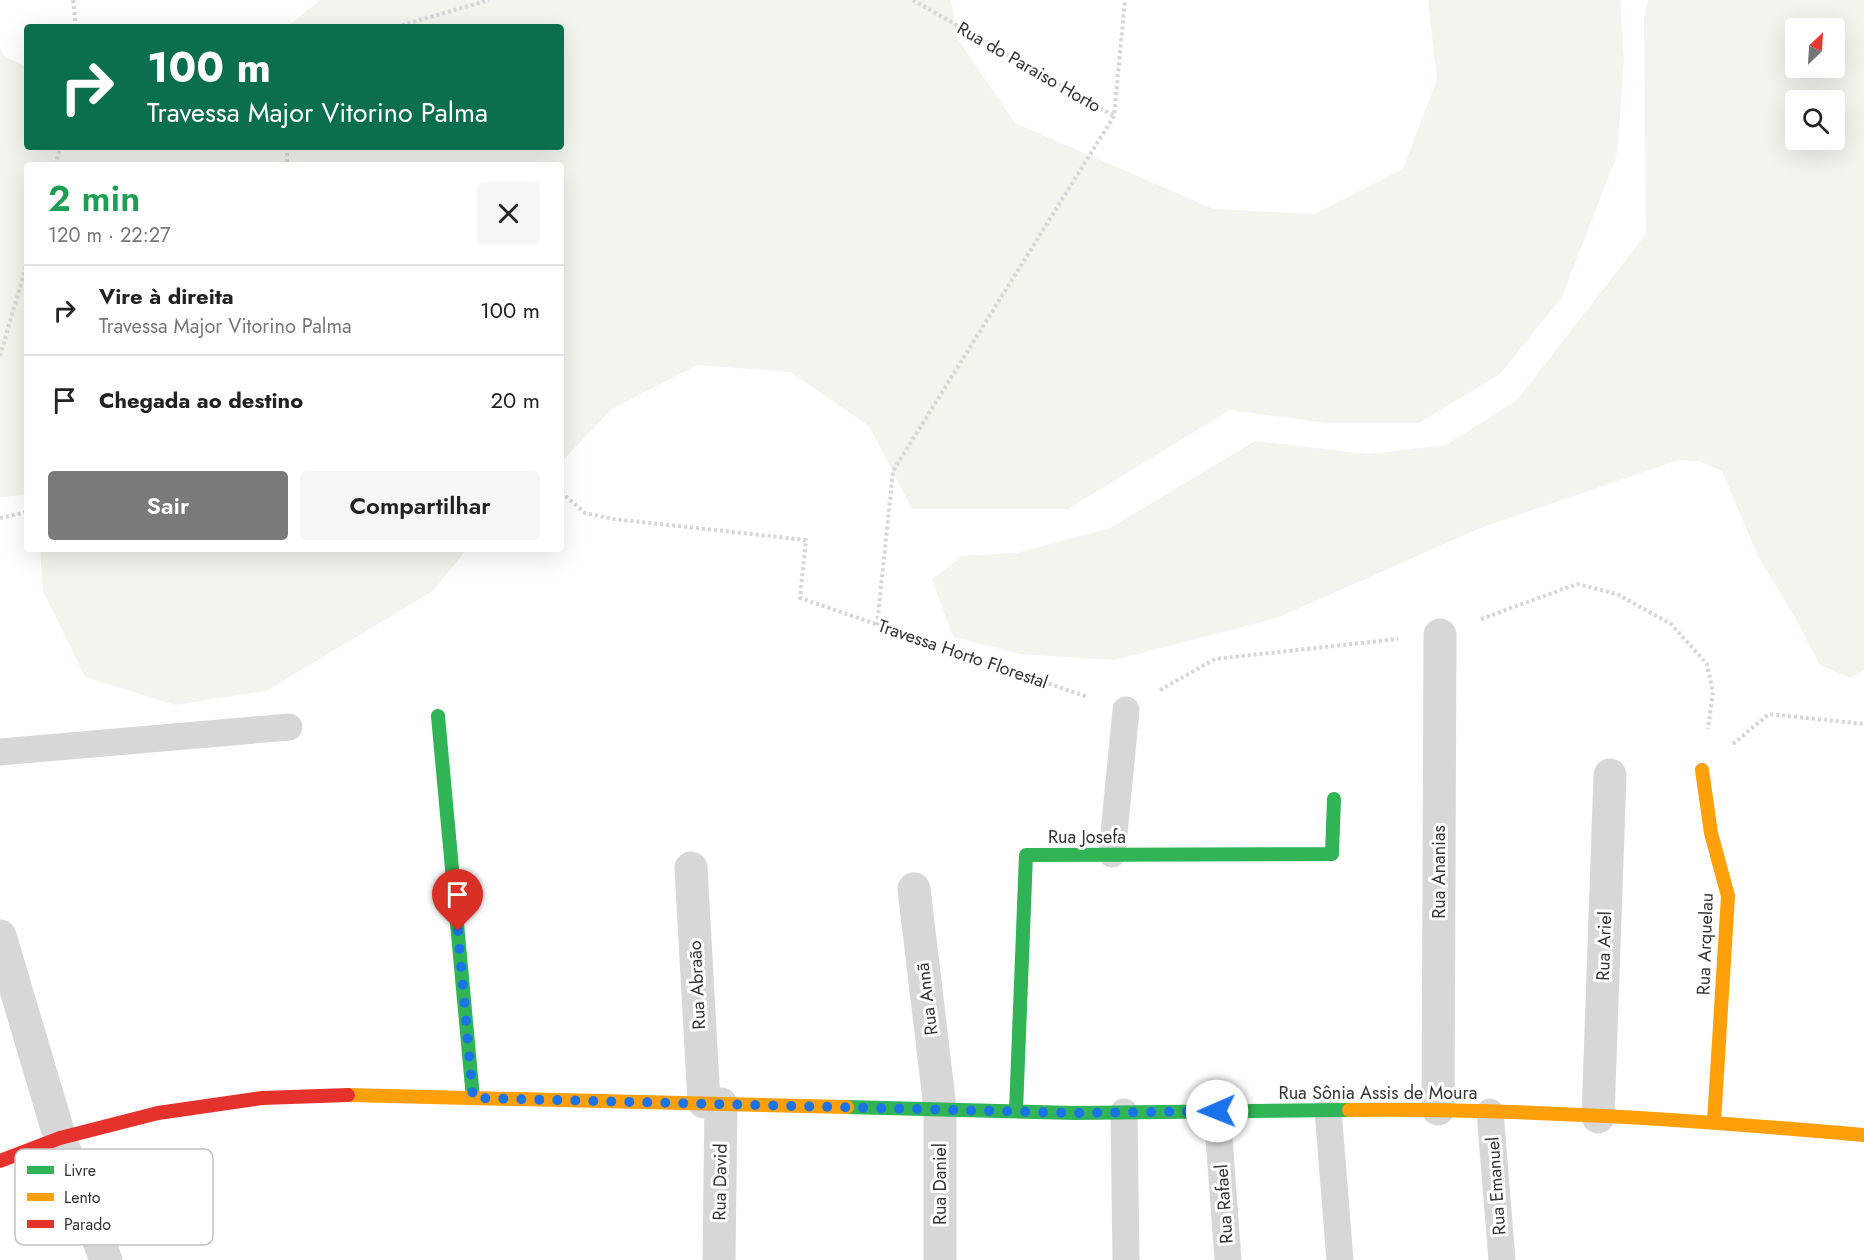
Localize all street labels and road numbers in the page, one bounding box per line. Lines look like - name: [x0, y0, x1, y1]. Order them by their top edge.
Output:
- street label: Rua do Paraiso Horto: [952, 15, 1106, 119]
- street label: Travessa Horto Florestal: [875, 613, 1051, 695]
- street label: Rua Josefa: [1048, 824, 1126, 850]
- street label: Rua Ananias: [1426, 825, 1452, 919]
- street label: Rua Arquelau: [1690, 892, 1720, 996]
- street label: Rua Ariel: [1590, 911, 1618, 981]
- street label: Rua Abraão: [682, 940, 712, 1030]
- street label: Rua Annã: [910, 961, 944, 1037]
- street label: Rua Sônia Assis de Moura: [1279, 1080, 1477, 1106]
- street label: Rua Emanuel: [1480, 1136, 1512, 1236]
- street label: Rua David: [706, 1143, 734, 1221]
- street label: Rua Daniel: [927, 1143, 953, 1225]
- street label: Rua Rafael: [1208, 1163, 1240, 1245]

